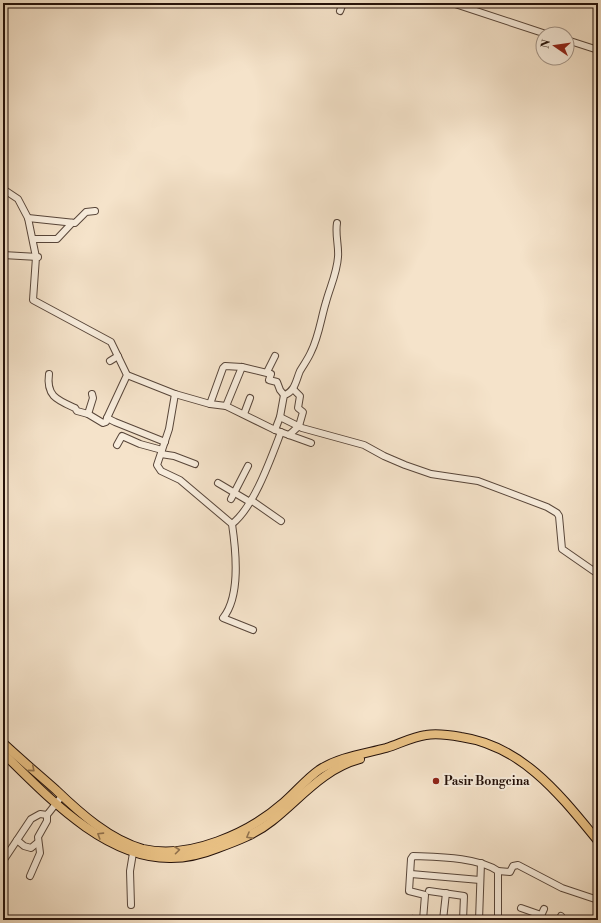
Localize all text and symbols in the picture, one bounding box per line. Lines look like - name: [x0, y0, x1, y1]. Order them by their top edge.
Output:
- north arrow: [535, 26, 575, 66]
- text: N: [538, 38, 554, 50]
- one-way arrow: [27, 765, 34, 772]
- place label: Pasir Bongcina: [444, 774, 530, 789]
- marker: Pasir Bongcina: [431, 776, 441, 786]
- one-way arrow: [246, 831, 253, 838]
- one-way arrow: [97, 833, 104, 840]
- one-way arrow: [174, 846, 180, 855]

